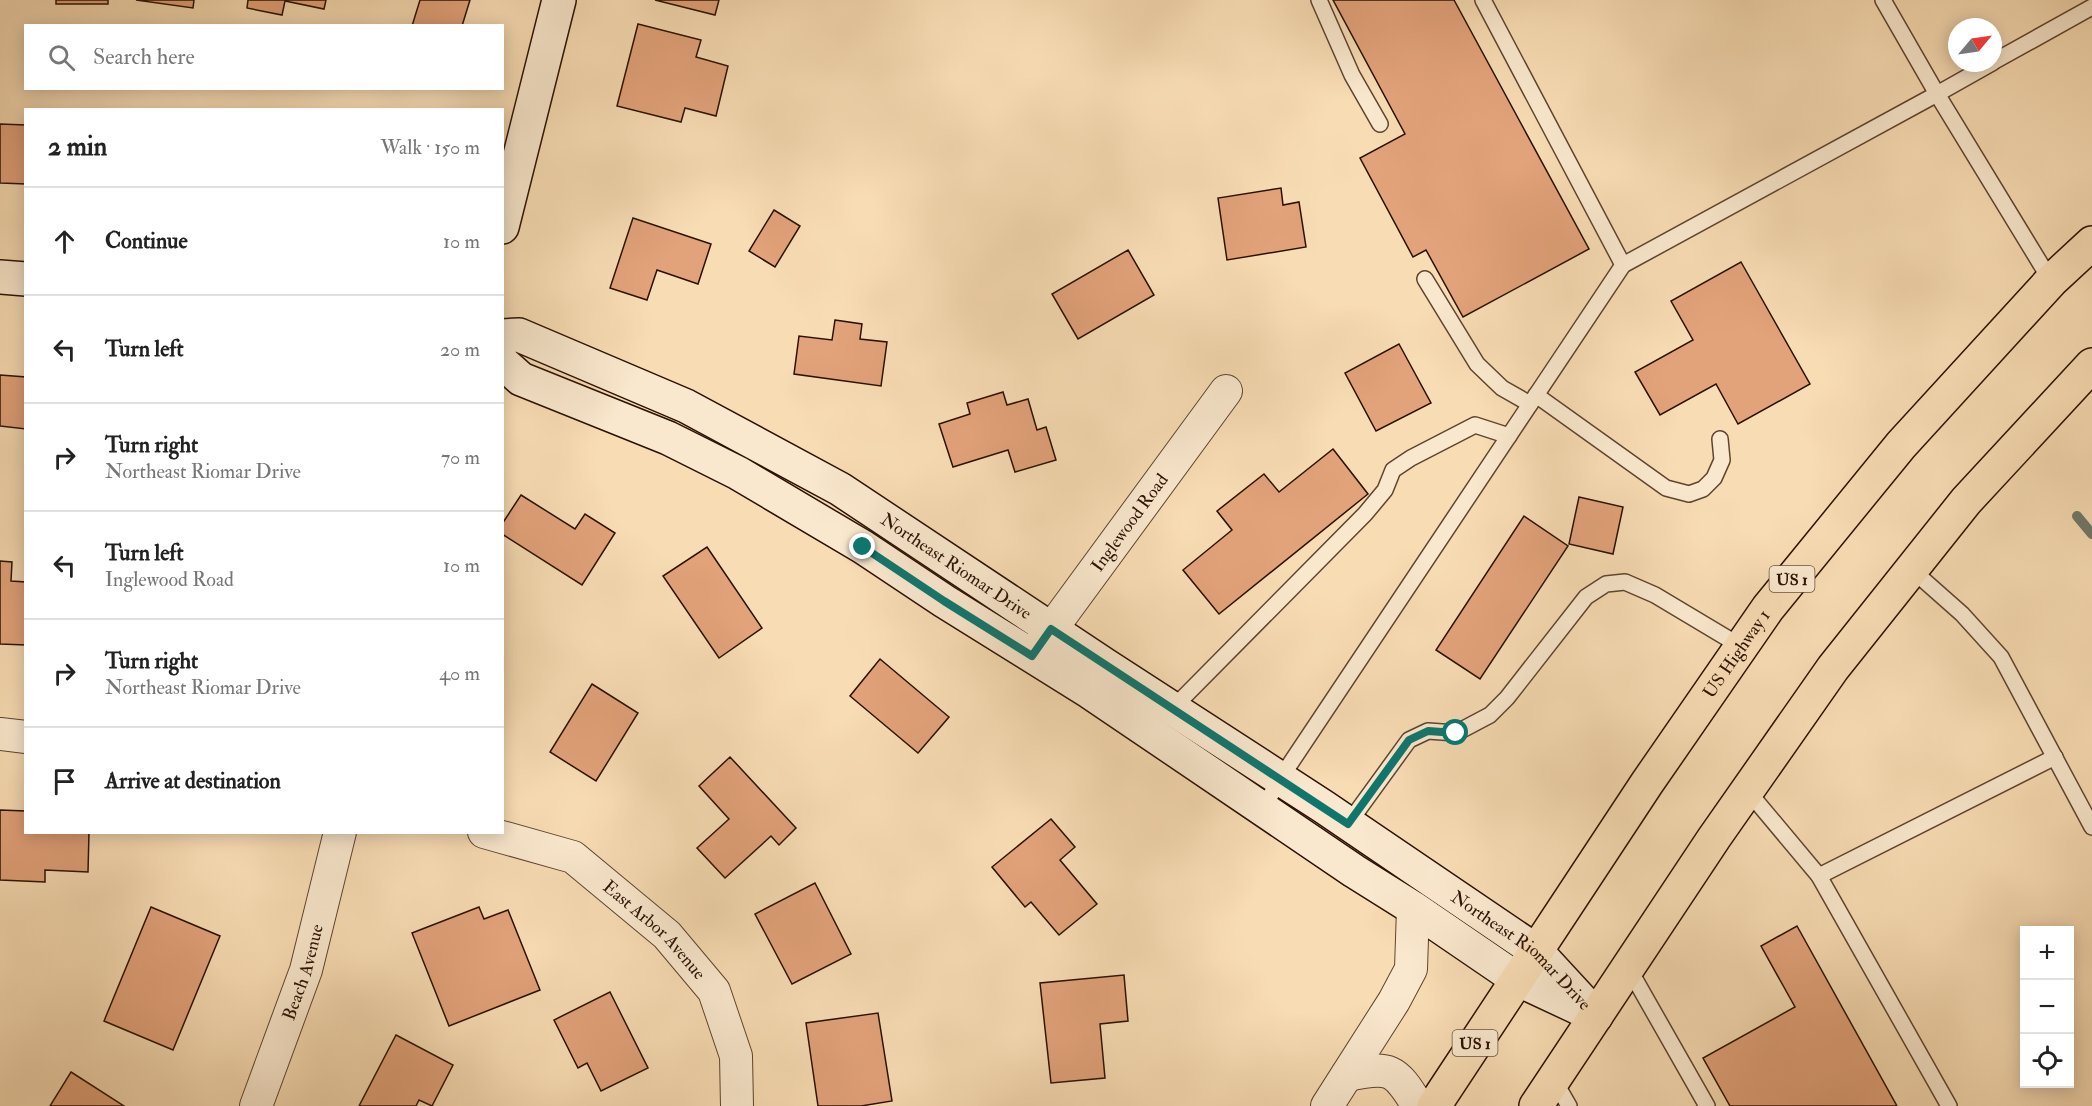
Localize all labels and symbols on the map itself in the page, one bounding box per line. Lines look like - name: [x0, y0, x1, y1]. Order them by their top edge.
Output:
- north arrow: [1948, 18, 2002, 72]
- street label: Inglewood Road: [1086, 469, 1174, 577]
- street label: Northeast Riomar Drive: [876, 508, 1036, 625]
- route end: [849, 533, 875, 559]
- road number: US 1: [1770, 566, 1814, 592]
- street label: US Highway 1: [1698, 605, 1776, 703]
- route start: [1442, 719, 1468, 745]
- street label: East Arbor Avenue: [598, 876, 711, 985]
- street label: Northeast Riomar Drive: [1446, 886, 1596, 1016]
- street label: Beach Avenue: [278, 921, 329, 1024]
- road number: US 1: [1452, 1030, 1498, 1056]

